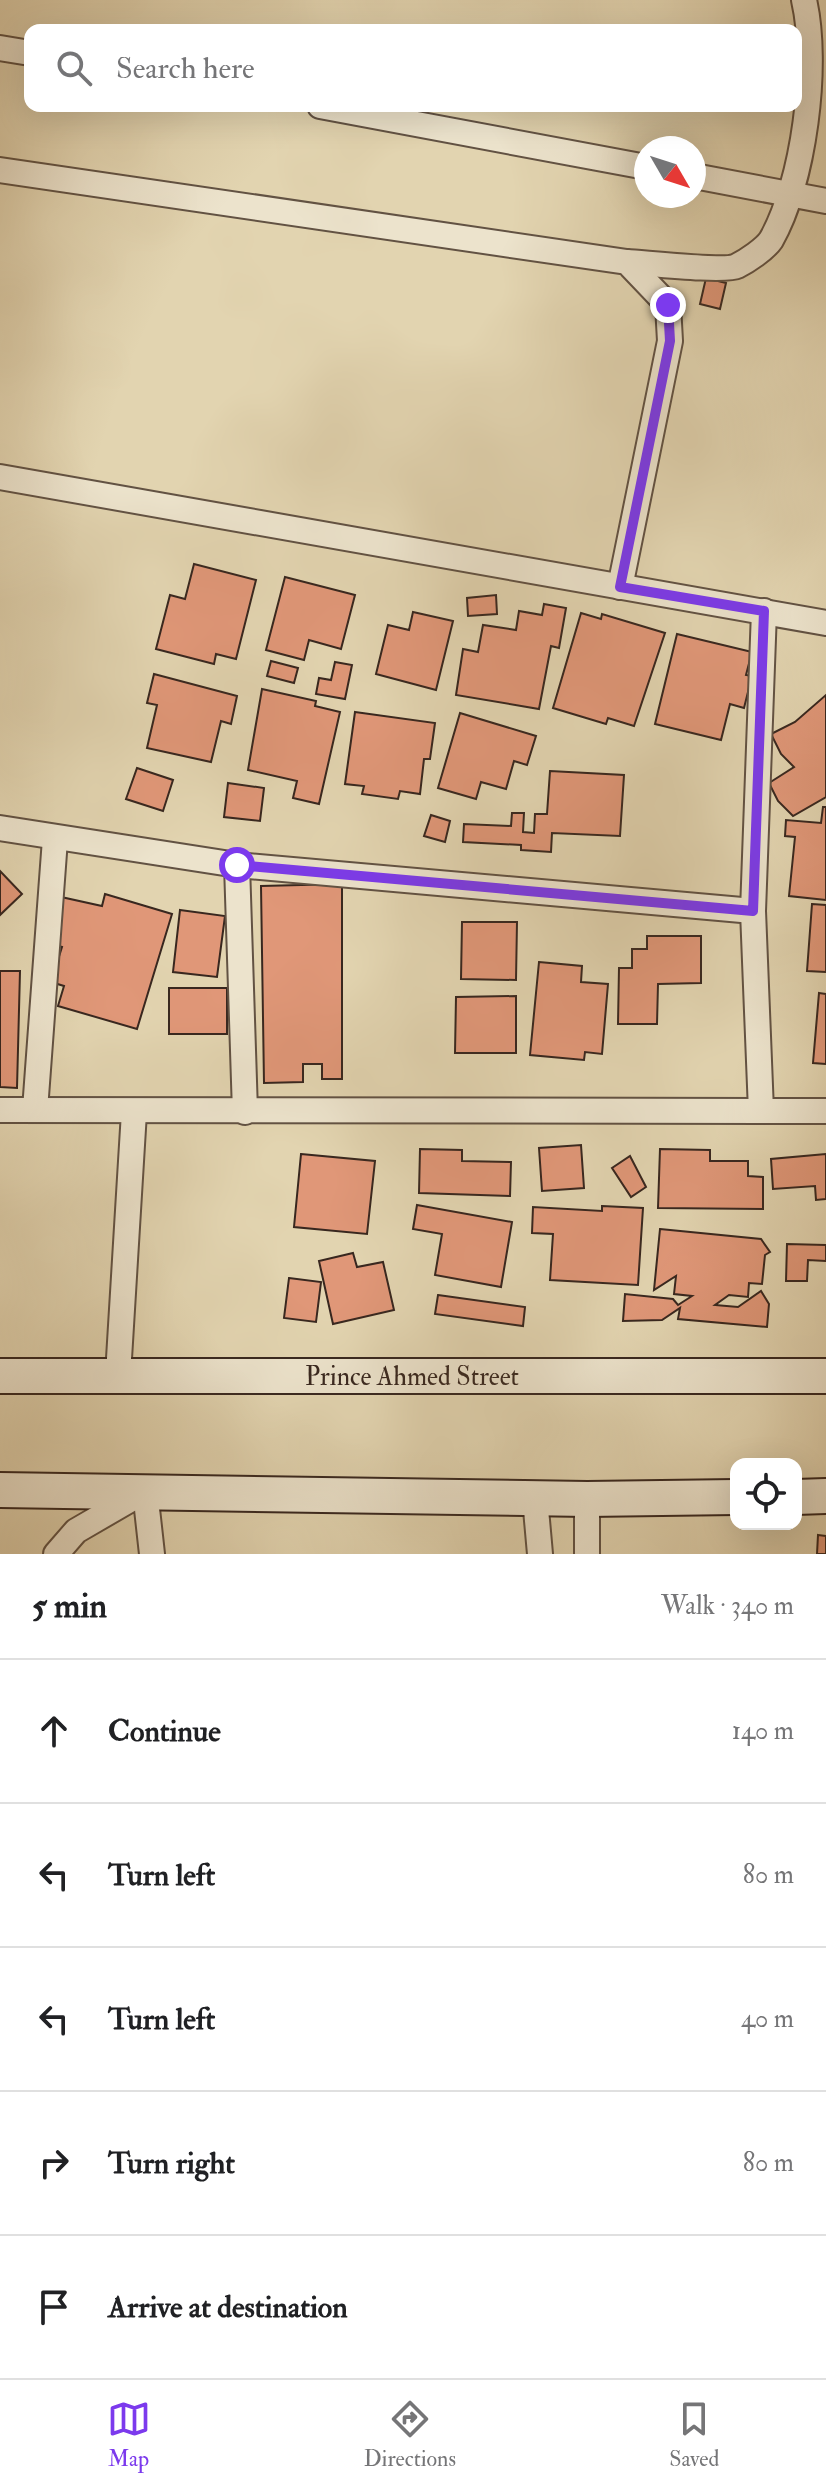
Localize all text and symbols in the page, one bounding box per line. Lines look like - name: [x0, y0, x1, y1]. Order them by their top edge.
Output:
- search box: [24, 24, 802, 112]
- icon: search: [52, 46, 96, 90]
- text: Search here: [116, 50, 255, 87]
- north arrow: [634, 136, 706, 208]
- route end: [650, 287, 686, 323]
- route start: [219, 847, 255, 883]
- street label: Prince Ahmed Street: [305, 1361, 519, 1393]
- map controls: [730, 1458, 802, 1530]
- button: locate: [730, 1458, 802, 1530]
- text: 5 min: [32, 1585, 107, 1628]
- text: Walk · 340 m: [661, 1590, 794, 1622]
- icon: ahead: [32, 1709, 76, 1753]
- text: Continue: [108, 1713, 221, 1750]
- text: 140 m: [732, 1715, 794, 1747]
- icon: left: [32, 1853, 76, 1897]
- text: Turn left: [108, 1857, 215, 1894]
- text: 80 m: [743, 1859, 794, 1891]
- icon: left: [32, 1997, 76, 2041]
- text: Turn left: [108, 2001, 215, 2038]
- text: 40 m: [741, 2003, 794, 2035]
- icon: right: [32, 2141, 76, 2185]
- text: Turn right: [108, 2145, 235, 2182]
- text: 80 m: [743, 2147, 794, 2179]
- icon: arrive: [32, 2285, 76, 2329]
- text: Arrive at destination: [108, 2289, 348, 2326]
- tab: Map: [107, 2397, 151, 2473]
- tab: Directions: [364, 2397, 456, 2473]
- tab: Saved: [669, 2397, 719, 2473]

